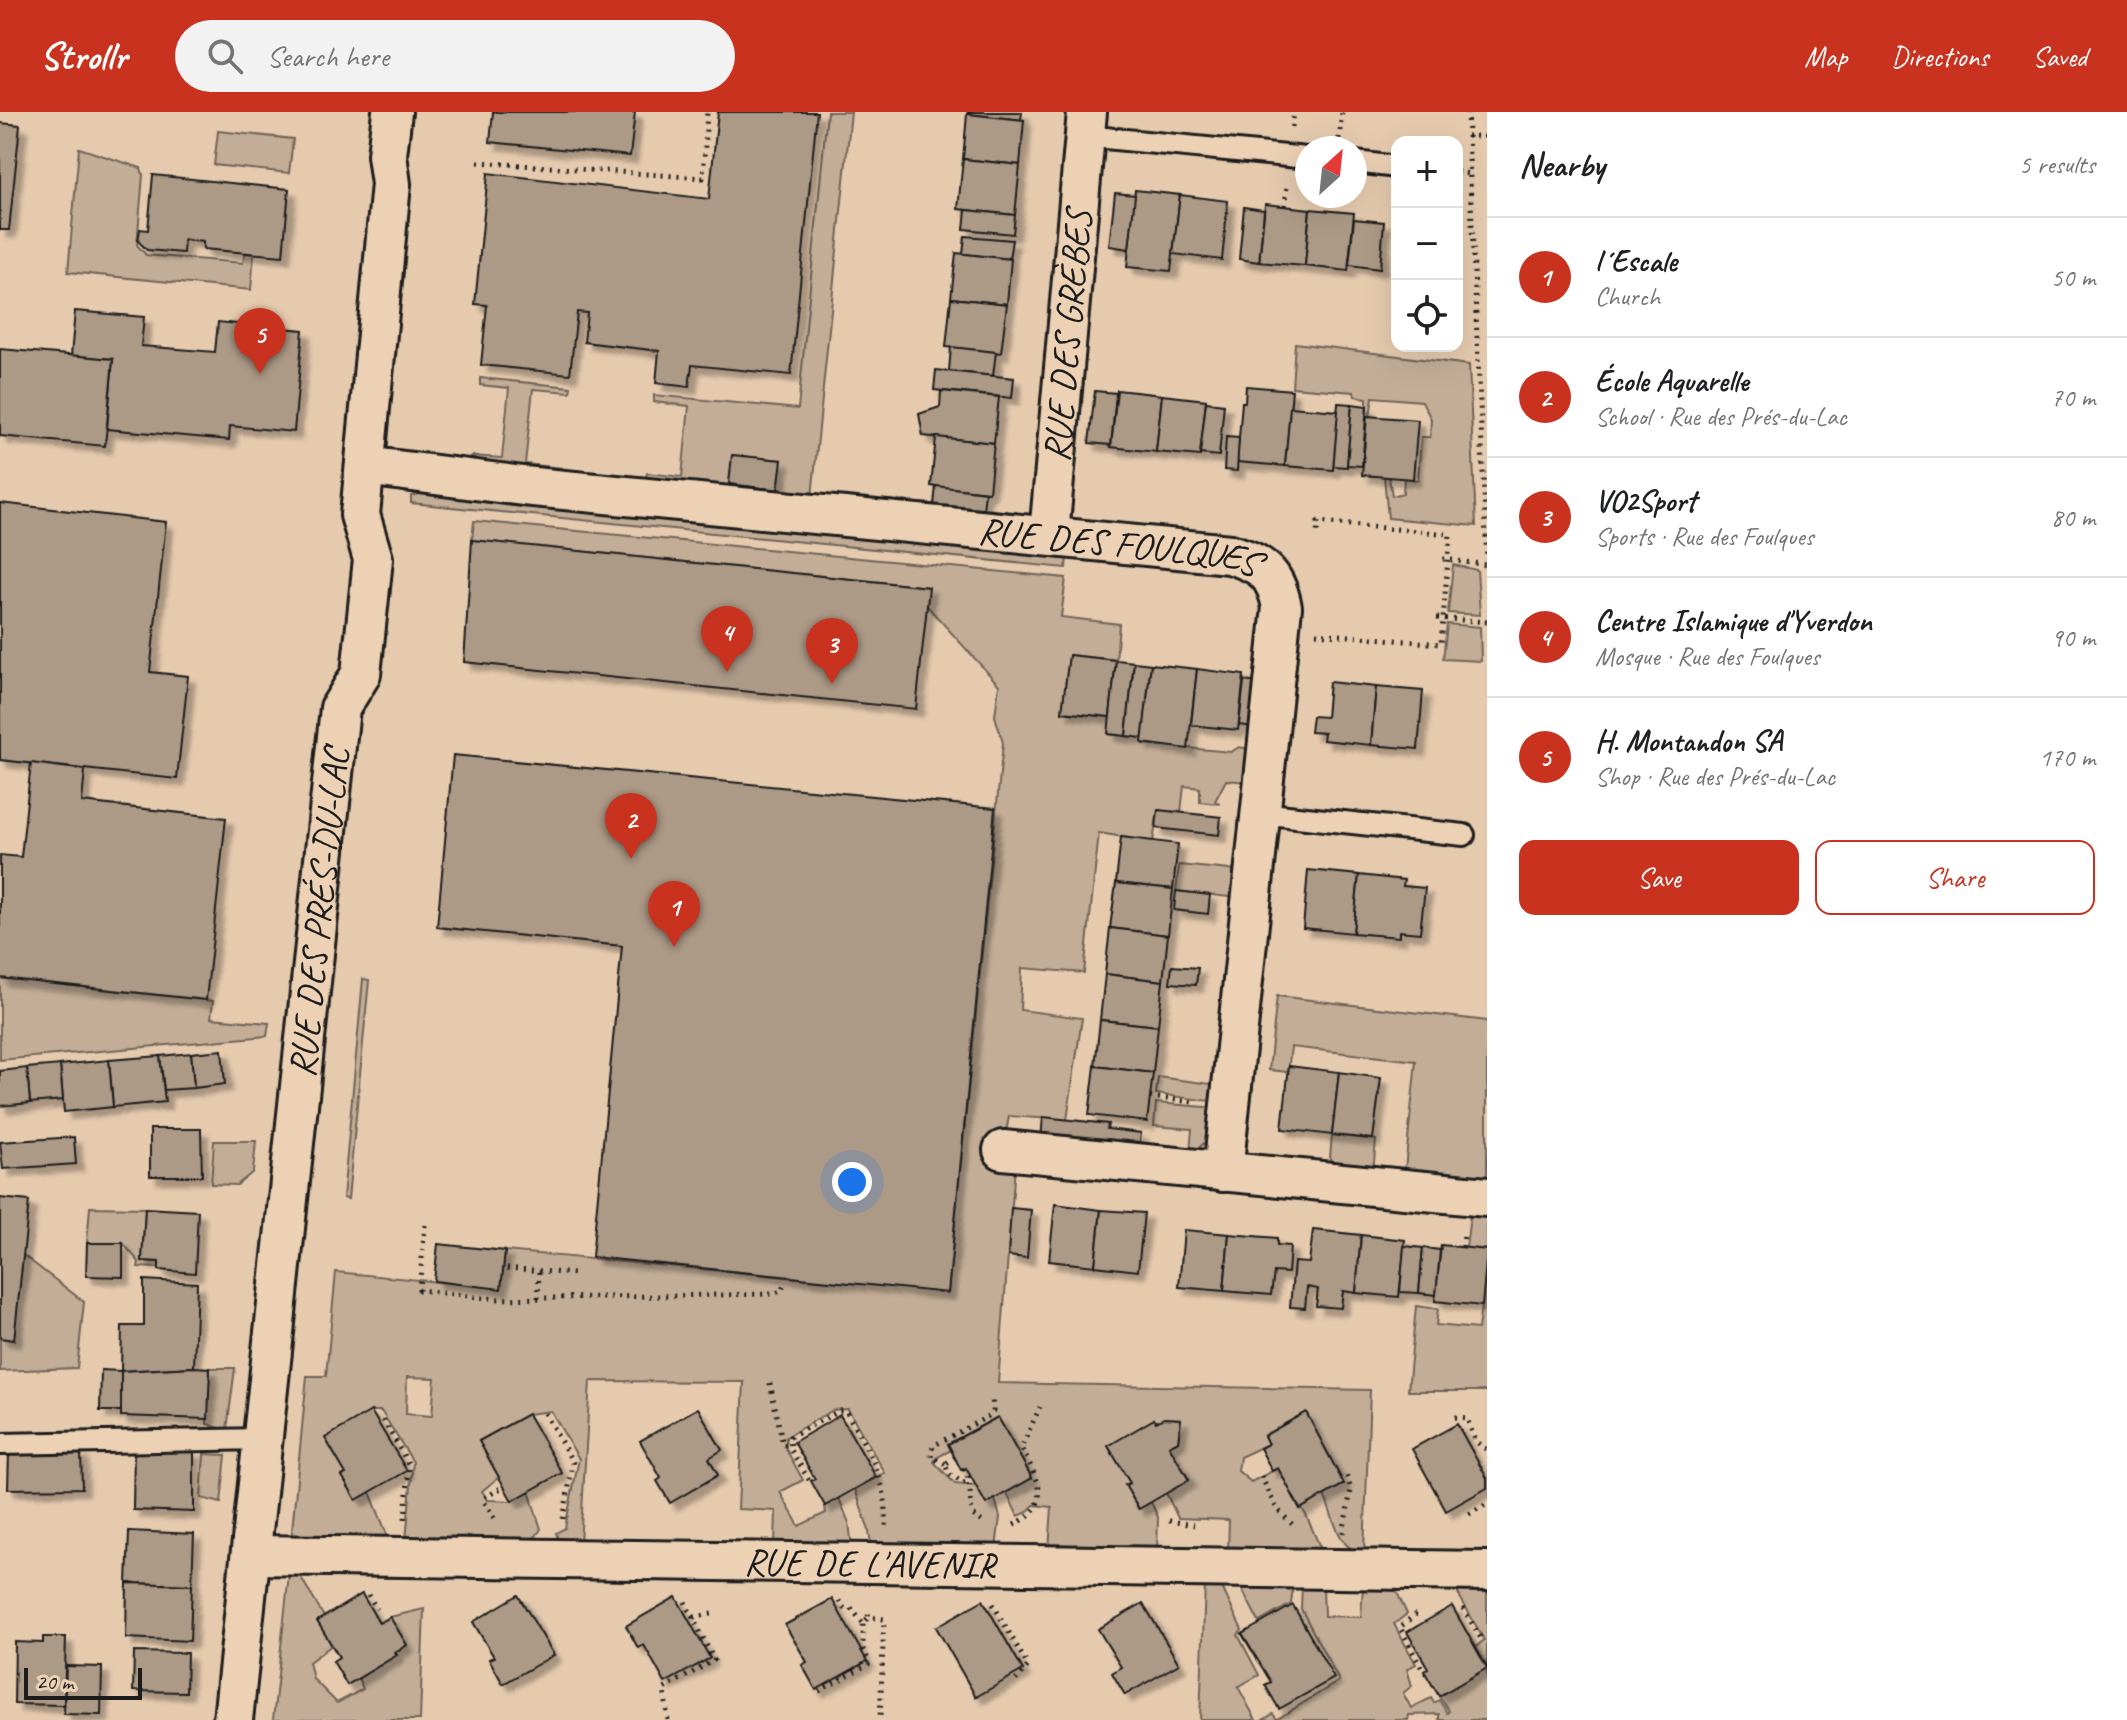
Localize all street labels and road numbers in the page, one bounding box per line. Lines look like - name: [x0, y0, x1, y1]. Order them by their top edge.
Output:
- street label: RUE DES GRÈBES: [1033, 204, 1102, 464]
- street label: RUE DES FOULQUES: [976, 507, 1274, 590]
- street label: RUE DES PRÉS-DU-LAC: [278, 741, 360, 1079]
- street label: RUE DE L'AVENIR: [744, 1538, 998, 1589]

